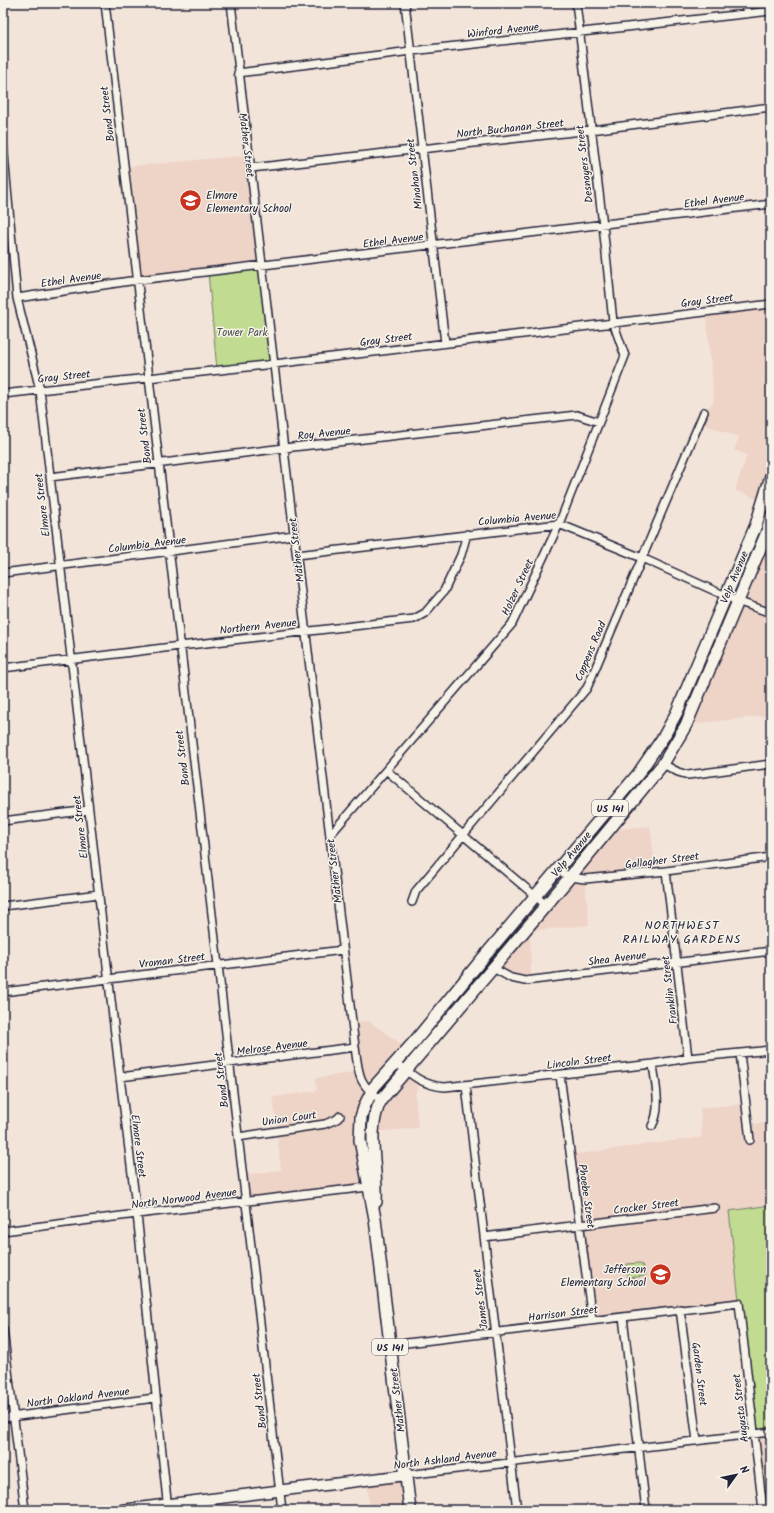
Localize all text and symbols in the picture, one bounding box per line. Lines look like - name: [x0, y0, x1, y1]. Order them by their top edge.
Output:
- street label: Winford Avenue: [466, 18, 540, 44]
- street label: Bond Street: [96, 84, 120, 143]
- street label: Mather Street: [233, 112, 259, 179]
- street label: North Buchanan Street: [455, 114, 566, 144]
- street label: Desnoyers Street: [571, 123, 599, 204]
- street label: Minahan Street: [402, 137, 428, 210]
- place label: Elmore Elementary School: [206, 187, 292, 218]
- school or university icon: Elmore Elementary School: [178, 188, 204, 214]
- street label: Ethel Avenue: [683, 188, 746, 214]
- street label: Ethel Avenue: [362, 228, 425, 254]
- street label: Ethel Avenue: [40, 267, 103, 293]
- street label: Gray Street: [680, 289, 735, 313]
- park label: Tower Park: [216, 324, 268, 342]
- street label: Gray Street: [359, 328, 414, 352]
- street label: Gray Street: [37, 365, 92, 389]
- street label: Bond Street: [133, 406, 157, 465]
- street label: Roy Avenue: [297, 422, 352, 446]
- street label: Elmore Street: [30, 471, 56, 538]
- street label: Columbia Avenue: [477, 507, 557, 531]
- street label: Mather Street: [284, 516, 310, 583]
- street label: Columbia Avenue: [107, 531, 187, 559]
- street label: Velp Avenue: [716, 548, 754, 606]
- street label: Holzer Street: [497, 555, 539, 619]
- street label: Northern Avenue: [219, 614, 298, 640]
- street label: Coppens Road: [570, 618, 612, 684]
- street label: Bond Street: [171, 728, 195, 787]
- street label: Elmore Street: [68, 793, 94, 860]
- road number: US 141: [592, 800, 628, 816]
- street label: Velp Avenue: [547, 828, 597, 882]
- street label: Mather Street: [322, 837, 348, 904]
- street label: Gallagher Street: [624, 847, 701, 874]
- district label: NORTHWEST RAILWAY GARDENS: [623, 916, 741, 949]
- street label: Shea Avenue: [587, 946, 647, 971]
- street label: Vroman Street: [138, 948, 207, 974]
- street label: Franklin Street: [657, 954, 683, 1025]
- street label: Melrose Avenue: [236, 1035, 309, 1061]
- street label: Lincoln Street: [546, 1049, 613, 1075]
- street label: Bond Street: [210, 1050, 234, 1109]
- street label: Union Court: [261, 1106, 318, 1132]
- street label: Elmore Street: [125, 1113, 151, 1180]
- street label: Phoebe Street: [573, 1163, 600, 1230]
- street label: North Norwood Avenue: [130, 1184, 238, 1214]
- street label: Crocker Street: [612, 1194, 681, 1220]
- place label: Jefferson Elementary School: [560, 1261, 646, 1292]
- school or university icon: Jefferson Elementary School: [648, 1262, 674, 1288]
- street label: James Street: [468, 1267, 494, 1330]
- street label: Harrison Street: [527, 1301, 600, 1327]
- road number: US 141: [372, 1339, 408, 1355]
- street label: Garden Street: [686, 1341, 712, 1408]
- street label: Mather Street: [385, 1366, 411, 1433]
- street label: Bond Street: [248, 1371, 272, 1430]
- street label: Augusta Street: [728, 1372, 754, 1443]
- street label: North Oakland Avenue: [26, 1383, 131, 1413]
- street label: North Ashland Avenue: [392, 1445, 498, 1475]
- north arrow: [716, 1455, 756, 1495]
- text: N: [734, 1462, 753, 1478]

